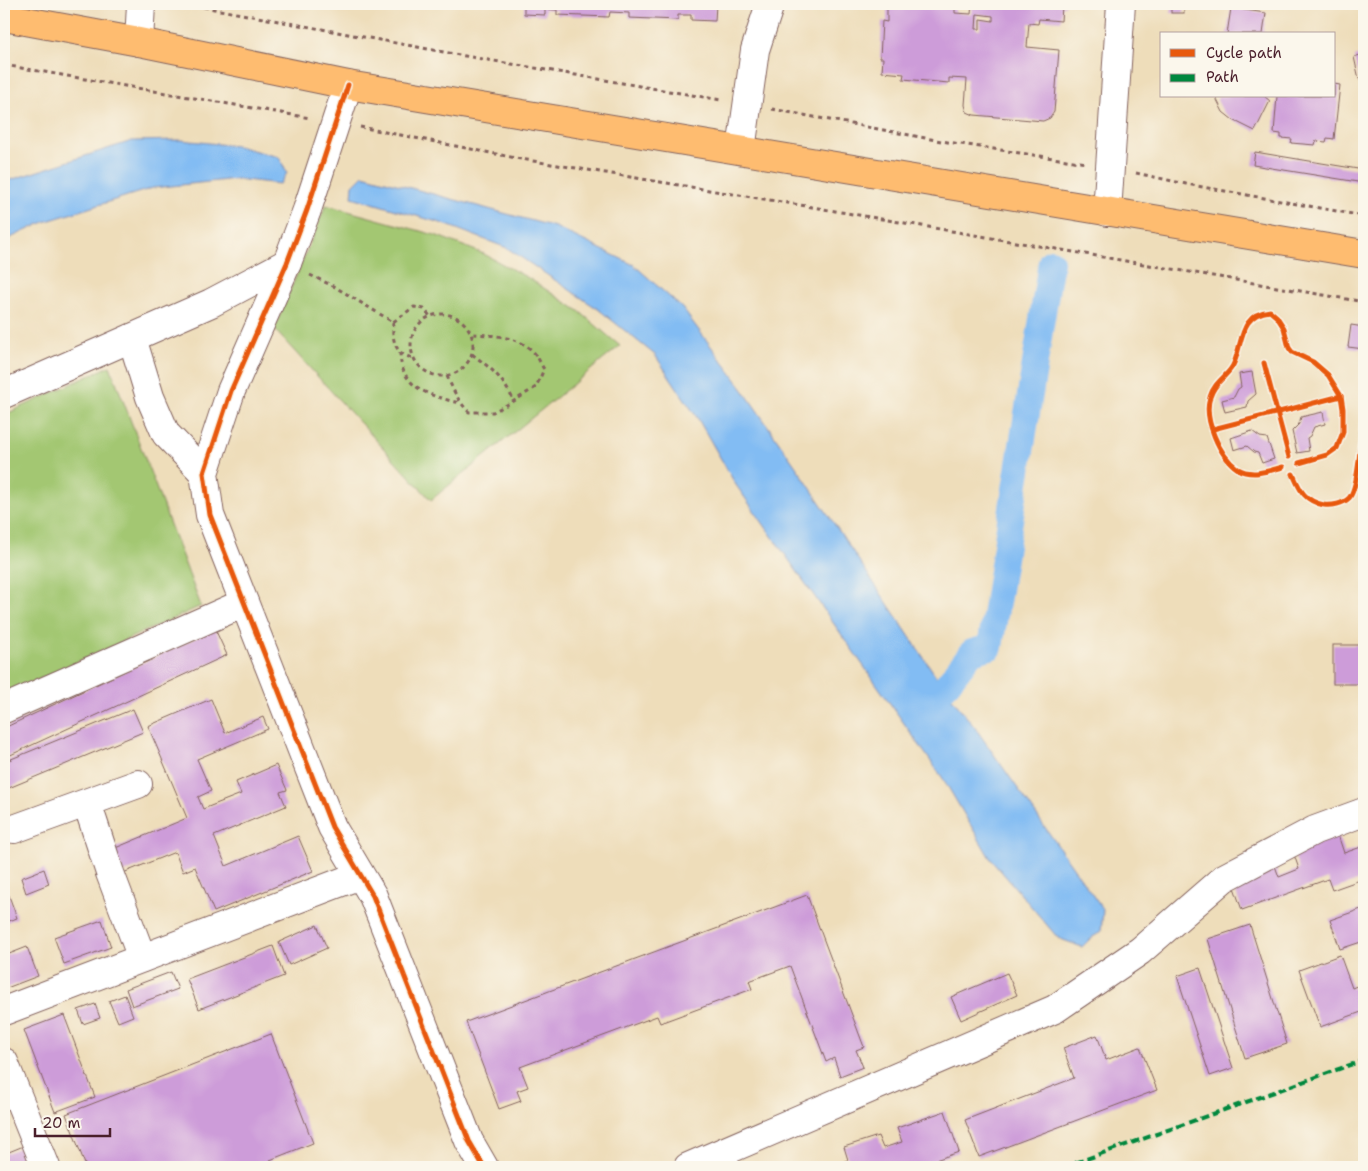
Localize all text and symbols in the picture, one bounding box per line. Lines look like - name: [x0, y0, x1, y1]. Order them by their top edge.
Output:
- legend: [1160, 32, 1336, 98]
- text: Cycle path: [1206, 43, 1282, 63]
- text: Path: [1206, 67, 1239, 87]
- scale bar: [35, 1106, 110, 1138]
- text: 20 m: [42, 1113, 81, 1133]

